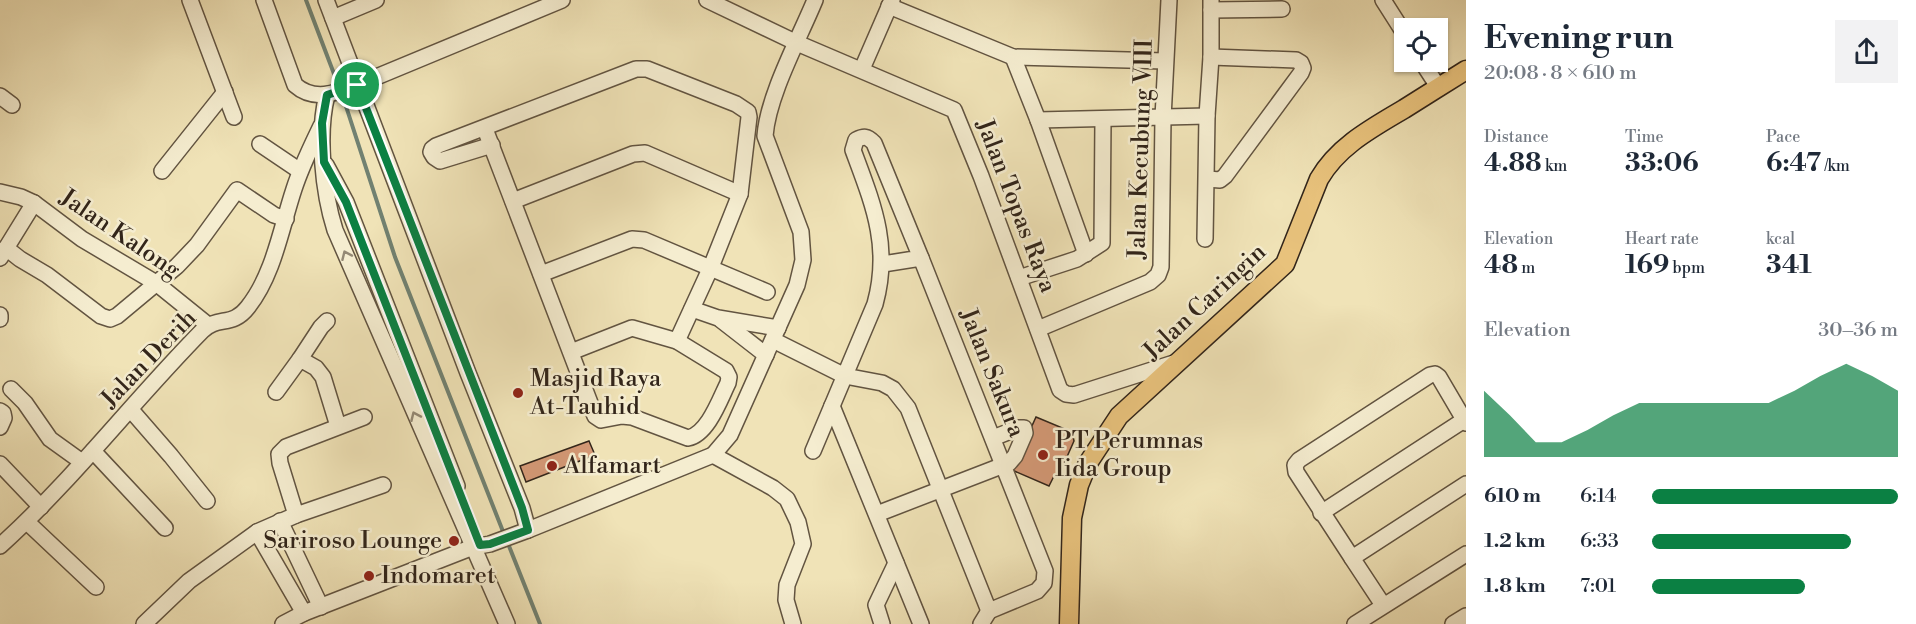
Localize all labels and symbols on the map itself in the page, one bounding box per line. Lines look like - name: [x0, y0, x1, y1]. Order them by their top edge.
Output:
- street label: Jalan Kecubung VIII: [1122, 39, 1160, 260]
- pin: [331, 59, 382, 110]
- street label: Jalan Topas Raya: [969, 114, 1063, 298]
- street label: Jalan Kalong: [53, 182, 186, 286]
- street label: Jalan Caringin: [1137, 237, 1273, 367]
- one-way arrow: [341, 251, 353, 262]
- street label: Jalan Sakura: [952, 303, 1032, 442]
- street label: Jalan Derih: [94, 304, 203, 415]
- place label: Masjid Raya At-Tauhid: [529, 364, 662, 422]
- marker: Masjid Raya At-Tauhid: [511, 386, 525, 400]
- one-way arrow: [410, 412, 422, 423]
- place label: PT Perumnas Iida Group: [1055, 426, 1203, 484]
- marker: PT Perumnas Iida Group: [1036, 448, 1050, 462]
- place label: Alfamart: [563, 451, 662, 481]
- marker: Alfamart: [545, 459, 559, 473]
- place label: Sariroso Lounge: [263, 526, 442, 556]
- marker: Sariroso Lounge: [447, 534, 461, 548]
- place label: Indomaret: [381, 561, 496, 591]
- marker: Indomaret: [362, 569, 376, 583]

